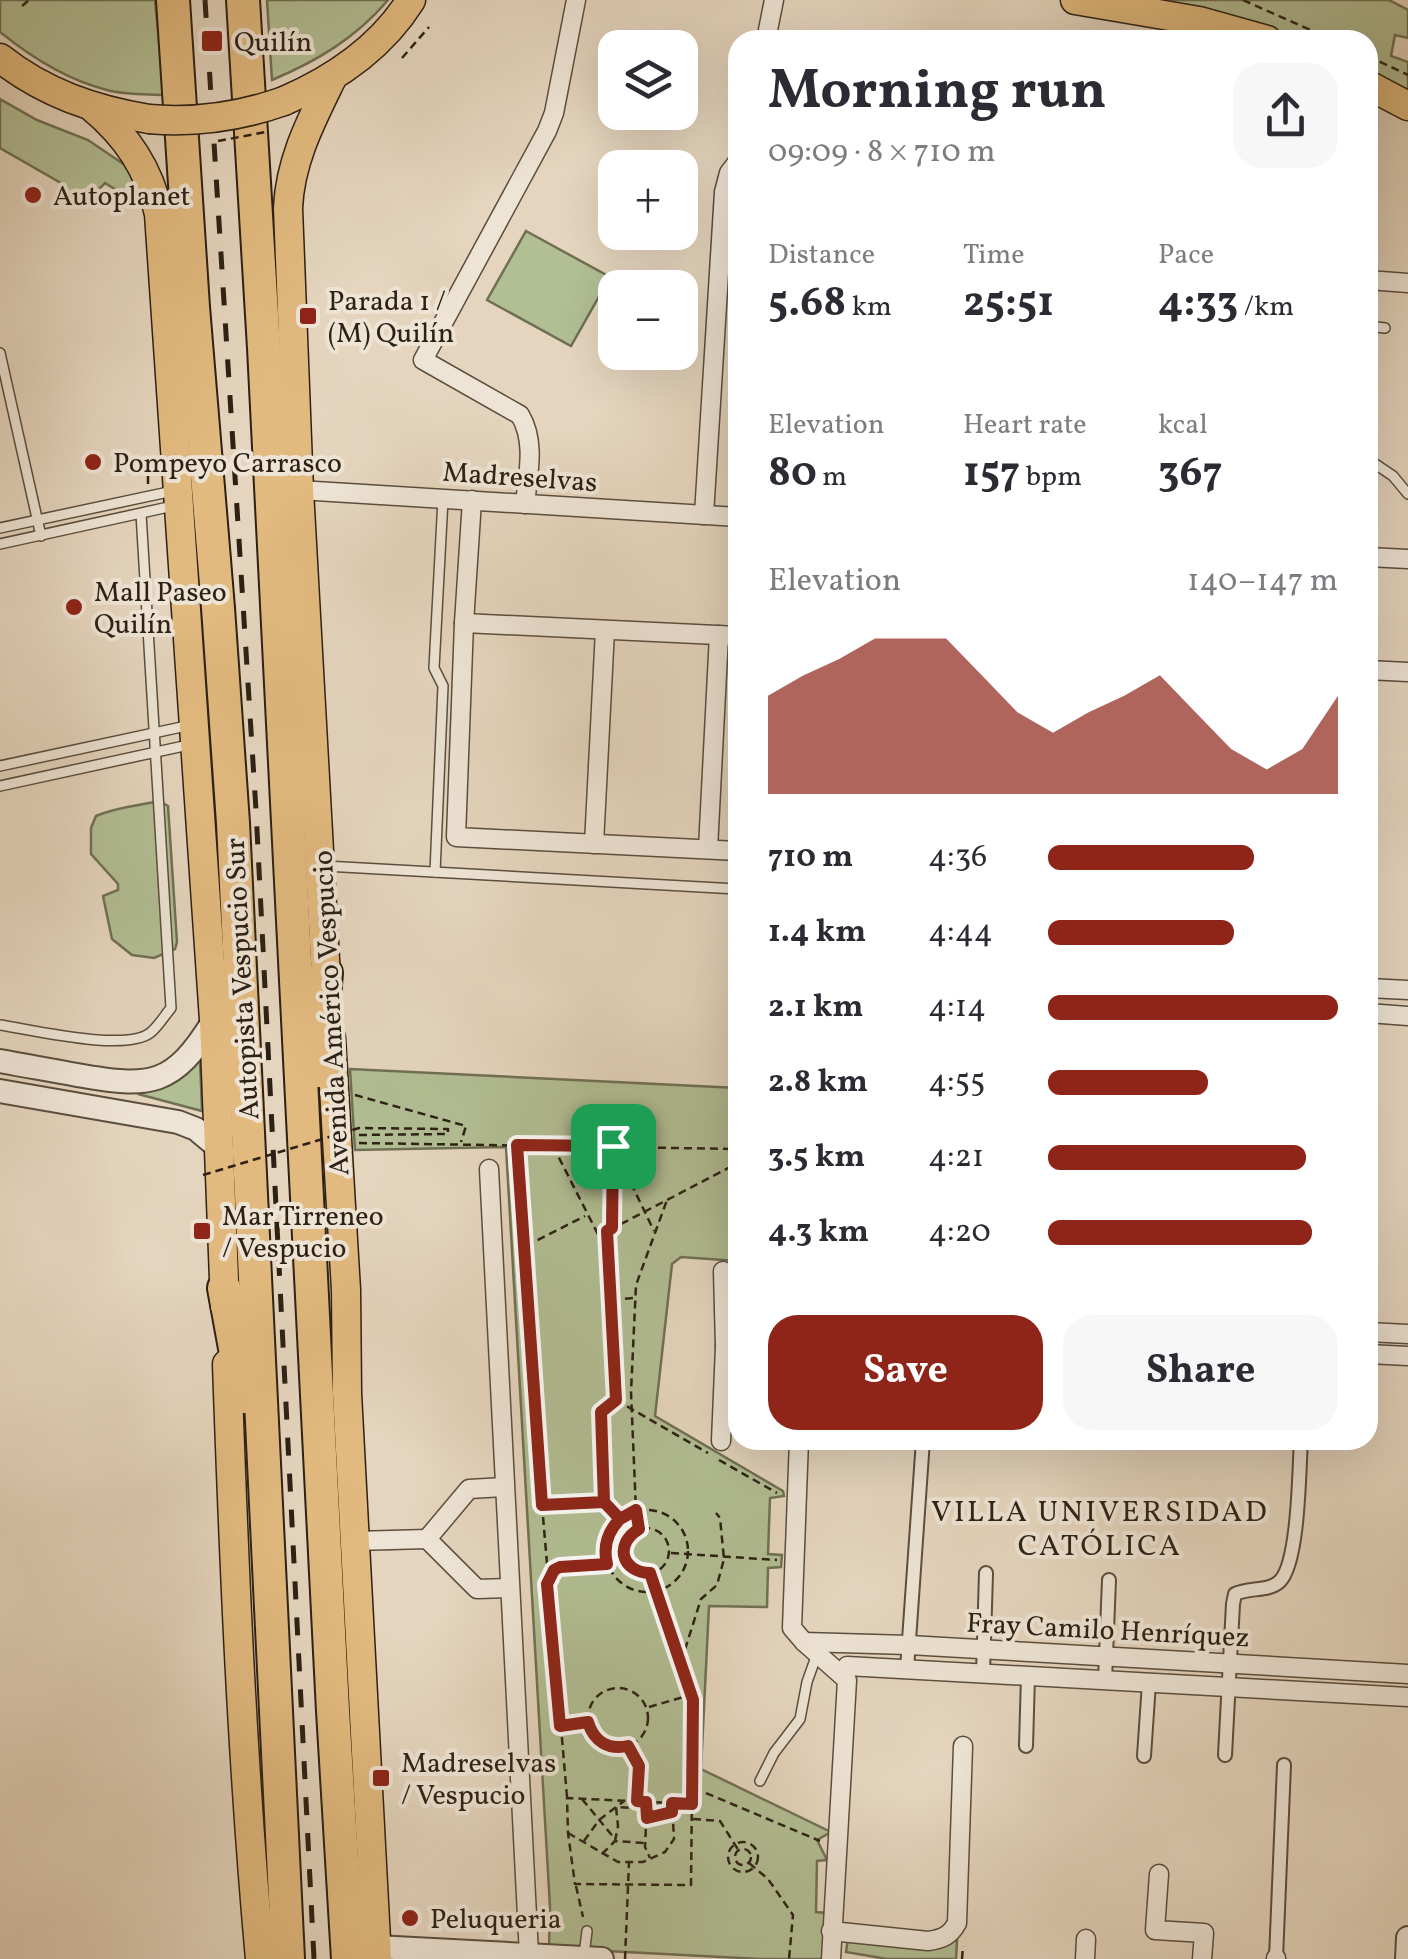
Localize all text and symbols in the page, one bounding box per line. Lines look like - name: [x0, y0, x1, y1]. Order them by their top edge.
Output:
- place label: Quilín: [234, 24, 312, 63]
- marker: Quilín: [199, 28, 225, 54]
- map controls: [598, 30, 698, 370]
- button: layers: [598, 30, 698, 130]
- text: Morning run: [768, 55, 1107, 131]
- button: share: [1233, 63, 1338, 168]
- text: 09:09 · 8 × 710 m: [768, 131, 996, 175]
- button: +: [598, 150, 698, 250]
- place label: Autoplanet: [53, 178, 190, 217]
- marker: Autoplanet: [22, 184, 44, 206]
- text: Distance: [768, 236, 875, 275]
- text: Time: [963, 236, 1024, 275]
- text: Pace: [1158, 236, 1214, 275]
- button: −: [598, 270, 698, 370]
- text: 5.68: [768, 275, 846, 334]
- text: 25:51: [963, 275, 1054, 334]
- text: 4:33: [1158, 275, 1238, 334]
- place label: Parada 1 / (M) Quilín: [328, 283, 454, 354]
- text: km: [846, 288, 892, 327]
- text: /km: [1238, 288, 1294, 327]
- marker: Parada 1 / (M) Quilín: [297, 305, 319, 327]
- text: Elevation: [768, 406, 884, 445]
- text: Heart rate: [963, 406, 1087, 445]
- text: kcal: [1158, 406, 1208, 445]
- place label: Pompeyo Carrasco: [113, 445, 342, 484]
- text: 80: [768, 445, 817, 504]
- text: 157: [963, 445, 1020, 504]
- text: 367: [1158, 445, 1223, 504]
- marker: Pompeyo Carrasco: [82, 451, 104, 473]
- street label: Madreselvas: [441, 454, 599, 503]
- text: m: [817, 458, 847, 497]
- text: bpm: [1020, 458, 1082, 497]
- text: Elevation: [768, 560, 901, 604]
- text: 140–147 m: [1187, 560, 1338, 604]
- place label: Mall Paseo Quilín: [94, 574, 227, 645]
- marker: Mall Paseo Quilín: [63, 596, 85, 618]
- text: 710 m: [768, 836, 853, 880]
- text: 4:36: [928, 836, 987, 880]
- street label: Autopista Vespucio Sur: [217, 837, 270, 1121]
- street label: Avenida Américo Vespucio: [304, 849, 360, 1177]
- text: 1.4 km: [768, 911, 866, 955]
- text: 4:44: [928, 911, 993, 955]
- text: 2.1 km: [768, 986, 863, 1030]
- text: 4:14: [928, 986, 986, 1030]
- text: 2.8 km: [768, 1061, 868, 1105]
- text: 4:55: [928, 1061, 985, 1105]
- pin: [571, 1104, 656, 1189]
- icon: arrive: [586, 1119, 641, 1174]
- text: 3.5 km: [768, 1136, 865, 1180]
- text: 4:21: [928, 1136, 984, 1180]
- place label: Mar Tirreneo / Vespucio: [222, 1198, 384, 1269]
- text: 4.3 km: [768, 1211, 869, 1255]
- text: 4:20: [928, 1211, 991, 1255]
- marker: Mar Tirreneo / Vespucio: [191, 1220, 213, 1242]
- button: Save: [768, 1315, 1043, 1430]
- button: Share: [1063, 1315, 1338, 1430]
- district label: VILLA UNIVERSIDAD CATÓLICA: [931, 1492, 1269, 1568]
- street label: Fray Camilo Henríquez: [965, 1605, 1250, 1658]
- place label: Madreselvas / Vespucio: [401, 1745, 556, 1816]
- marker: Madreselvas / Vespucio: [370, 1767, 392, 1789]
- place label: Peluqueria: [430, 1901, 562, 1940]
- marker: Peluqueria: [399, 1907, 421, 1929]

